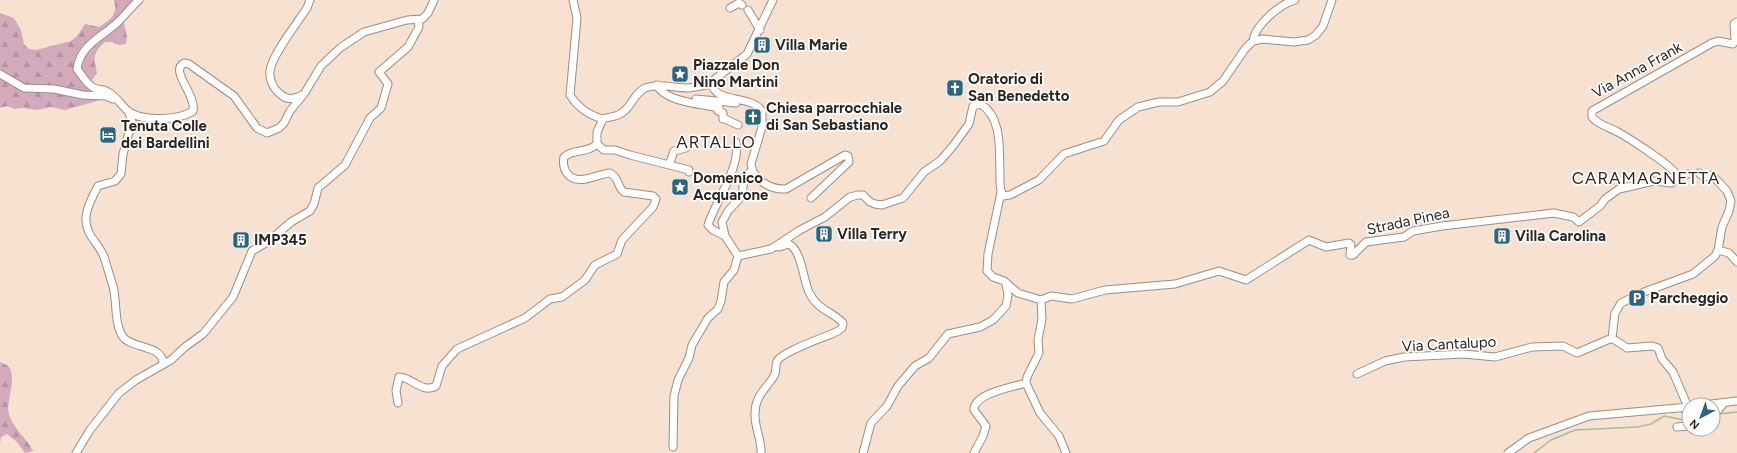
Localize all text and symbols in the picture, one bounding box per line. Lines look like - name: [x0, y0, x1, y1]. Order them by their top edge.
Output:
- building icon: Villa Marie: [752, 35, 772, 55]
- place label: Villa Marie: [775, 36, 848, 54]
- street label: Via Anna Frank: [1589, 38, 1686, 102]
- place label: Piazzale Don Nino Martini: [693, 56, 780, 91]
- place icon: Piazzale Don Nino Martini: [670, 64, 690, 84]
- place label: Oratorio di San Benedetto: [968, 70, 1070, 105]
- church icon: Oratorio di San Benedetto: [945, 78, 965, 98]
- place label: Chiesa parrocchiale di San Sebastiano: [766, 99, 903, 134]
- church icon: Chiesa parrocchiale di San Sebastiano: [743, 107, 763, 127]
- place label: Tenuta Colle dei Bardellini: [121, 117, 210, 152]
- hotel icon: Tenuta Colle dei Bardellini: [98, 125, 118, 145]
- district label: ARTALLO: [676, 132, 756, 152]
- district label: CARAMAGNETTA: [1572, 168, 1720, 188]
- place label: Domenico Acquarone: [693, 169, 769, 204]
- place icon: Domenico Acquarone: [670, 177, 690, 197]
- street label: Strada Pinea: [1365, 203, 1451, 239]
- building icon: Villa Terry: [814, 224, 834, 244]
- place label: Villa Terry: [837, 225, 907, 243]
- building icon: Villa Carolina: [1492, 226, 1512, 246]
- place label: Villa Carolina: [1515, 227, 1606, 245]
- building icon: IMP345: [231, 230, 251, 250]
- place label: IMP345: [254, 231, 307, 249]
- parking icon: Parcheggio: [1627, 288, 1647, 308]
- place label: Parcheggio: [1650, 289, 1729, 307]
- street label: Via Cantalupo: [1401, 333, 1497, 355]
- north arrow: [1681, 397, 1721, 437]
- text: N: [1687, 416, 1702, 432]

